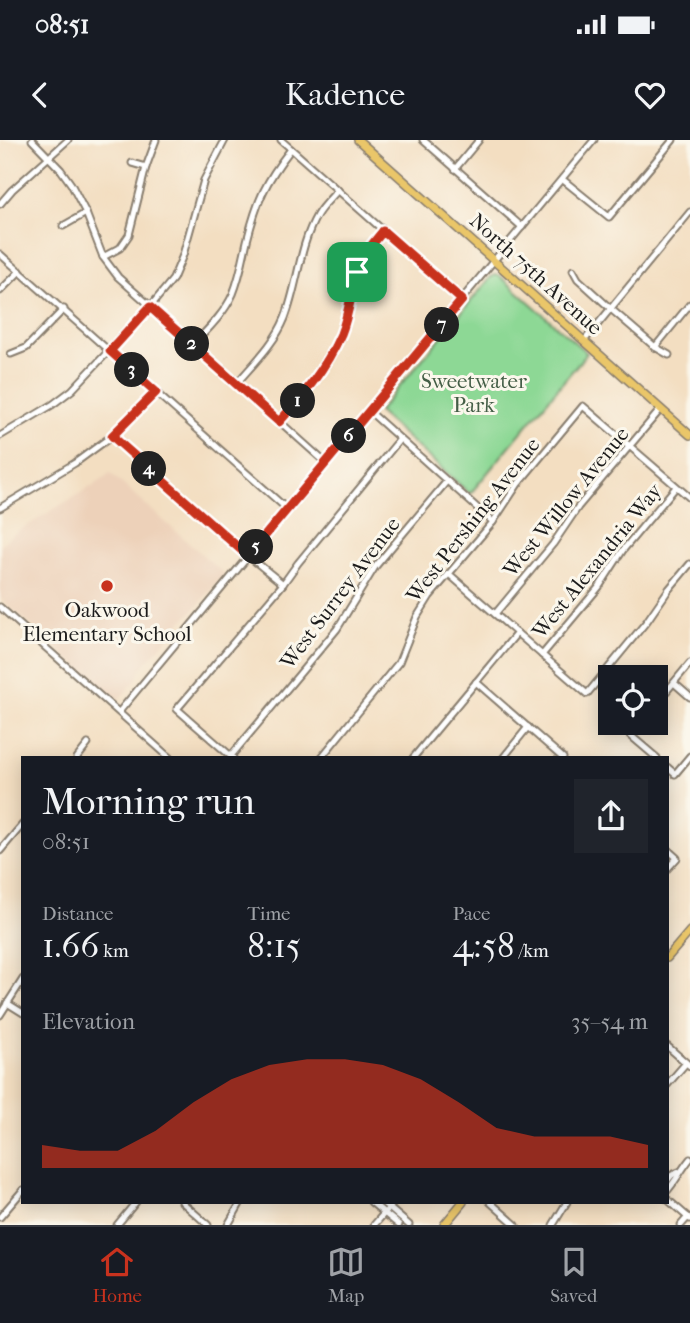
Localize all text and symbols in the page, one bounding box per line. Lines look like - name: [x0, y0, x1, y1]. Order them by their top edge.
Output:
- text: 08:51: [35, 9, 89, 40]
- icon: back: [21, 76, 59, 114]
- text: Kadence: [285, 76, 405, 113]
- icon: heart: [631, 76, 669, 114]
- street label: North 75th Avenue: [465, 208, 607, 340]
- pin: [327, 242, 387, 302]
- icon: arrive: [338, 253, 376, 291]
- pin: 7: [424, 308, 460, 342]
- text: 7: [437, 313, 446, 335]
- pin: 2: [174, 326, 210, 362]
- text: 2: [187, 332, 196, 354]
- pin: 3: [114, 352, 150, 387]
- text: 3: [128, 358, 135, 380]
- park label: Sweetwater Park: [421, 369, 527, 417]
- pin: 1: [280, 384, 316, 418]
- text: 1: [294, 389, 301, 411]
- pin: 6: [332, 418, 366, 454]
- street label: West Willow Avenue: [498, 422, 634, 582]
- text: 6: [343, 424, 354, 446]
- street label: West Pershing Avenue: [401, 433, 545, 608]
- pin: 4: [132, 452, 166, 486]
- text: 4: [143, 457, 154, 479]
- street label: West Alexandria Way: [527, 478, 667, 644]
- street label: West Surrey Avenue: [275, 513, 405, 674]
- pin: 5: [238, 530, 274, 564]
- text: 5: [251, 535, 260, 557]
- marker: Oakwood Elementary School: [99, 578, 115, 594]
- place label: Oakwood Elementary School: [22, 598, 192, 646]
- map controls: [598, 665, 668, 735]
- button: locate: [598, 665, 668, 735]
- text: Morning run: [42, 779, 255, 824]
- button: share: [574, 779, 648, 853]
- text: 08:51: [42, 828, 90, 855]
- text: Distance: [42, 903, 113, 925]
- text: Time: [247, 903, 291, 925]
- text: Pace: [453, 903, 491, 925]
- text: 1.66: [42, 925, 99, 966]
- text: 8:15: [247, 925, 301, 966]
- text: 4:58: [453, 925, 515, 966]
- text: km: [99, 940, 129, 962]
- text: /km: [515, 940, 549, 962]
- text: Elevation: [42, 1008, 135, 1035]
- text: 35–54 m: [571, 1008, 648, 1035]
- tab: Home: [93, 1243, 142, 1307]
- tab: Map: [327, 1243, 365, 1307]
- tab: Saved: [550, 1243, 597, 1307]

